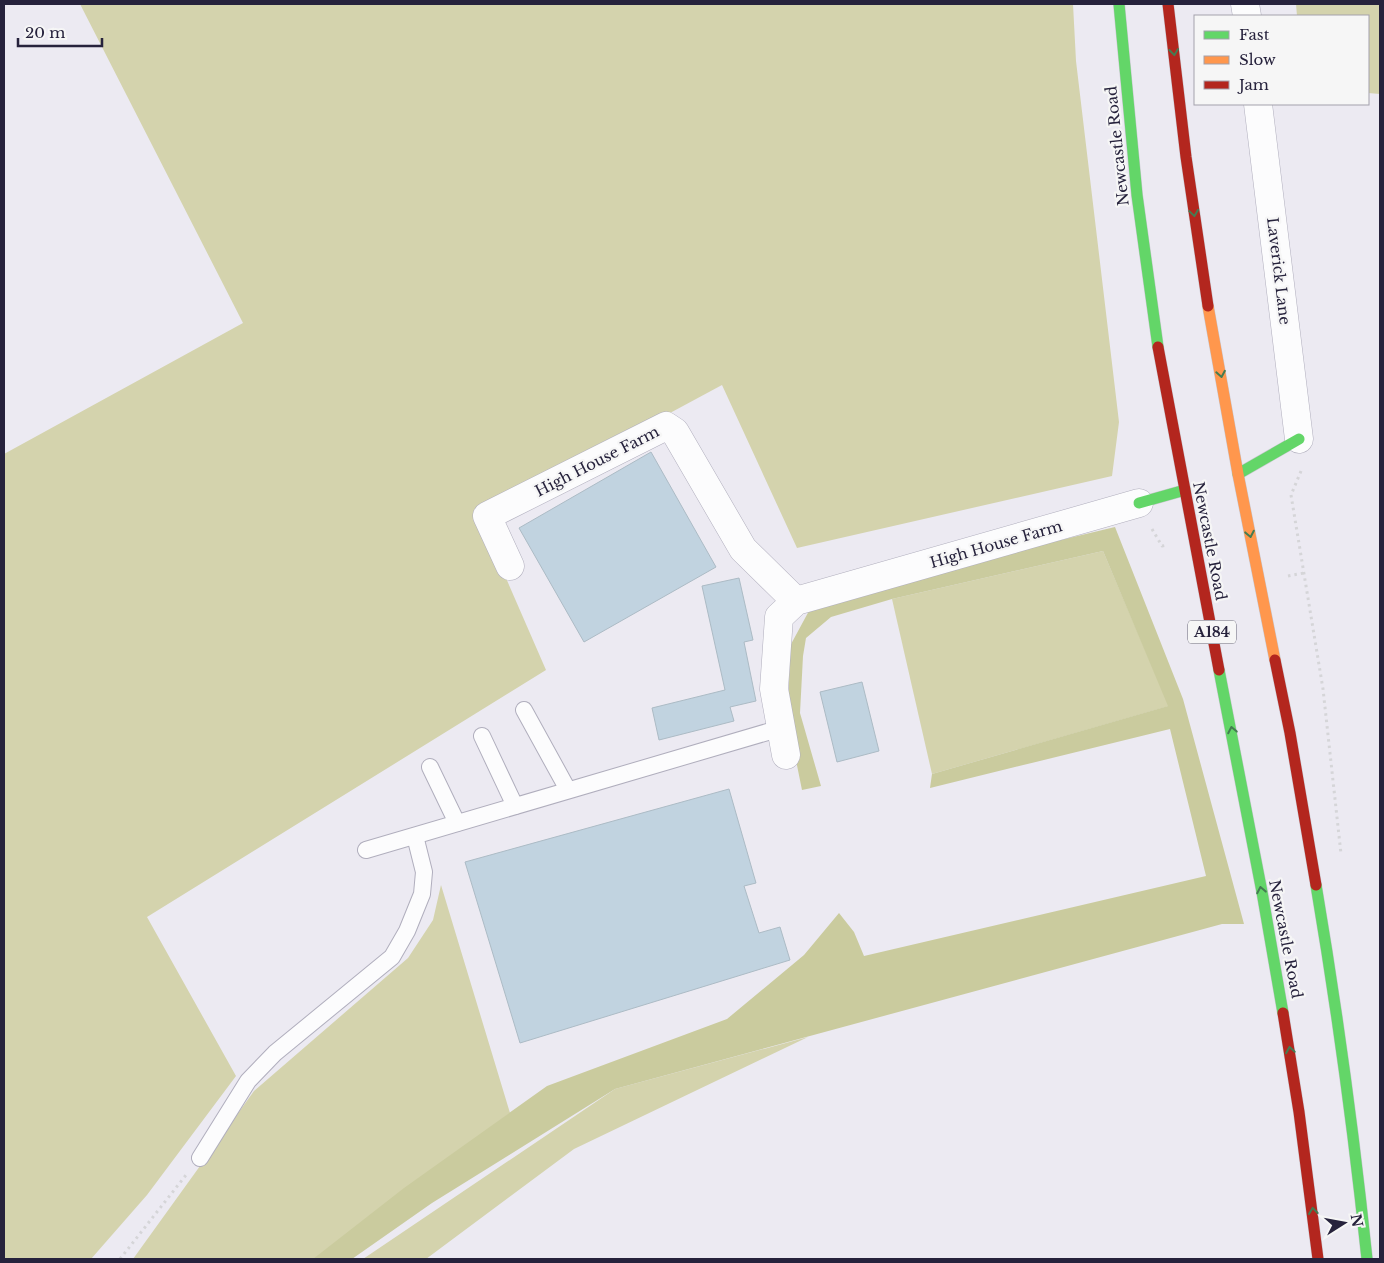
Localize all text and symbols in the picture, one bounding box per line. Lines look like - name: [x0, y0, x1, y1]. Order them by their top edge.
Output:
- scale bar: [18, 15, 101, 47]
- legend: [1194, 15, 1369, 105]
- text: 20 m: [25, 23, 65, 42]
- text: Fast: [1239, 25, 1270, 44]
- one-way arrow: [1168, 49, 1179, 57]
- text: Slow: [1239, 50, 1276, 69]
- text: Jam: [1237, 75, 1269, 94]
- street label: Newcastle Road: [1101, 85, 1133, 207]
- one-way arrow: [1189, 209, 1199, 218]
- street label: Laverick Lane: [1263, 216, 1295, 326]
- one-way arrow: [1215, 369, 1225, 378]
- street label: High House Farm: [532, 422, 662, 500]
- street label: Newcastle Road: [1189, 480, 1231, 602]
- street label: High House Farm: [928, 516, 1064, 572]
- one-way arrow: [1244, 529, 1255, 538]
- road number: A184: [1188, 620, 1236, 644]
- one-way arrow: [1227, 726, 1237, 735]
- street label: Newcastle Road: [1265, 878, 1307, 1000]
- one-way arrow: [1257, 886, 1267, 894]
- one-way arrow: [1285, 1046, 1295, 1054]
- north arrow: [1319, 1198, 1369, 1248]
- one-way arrow: [1308, 1207, 1319, 1215]
- text: N: [1347, 1212, 1367, 1229]

